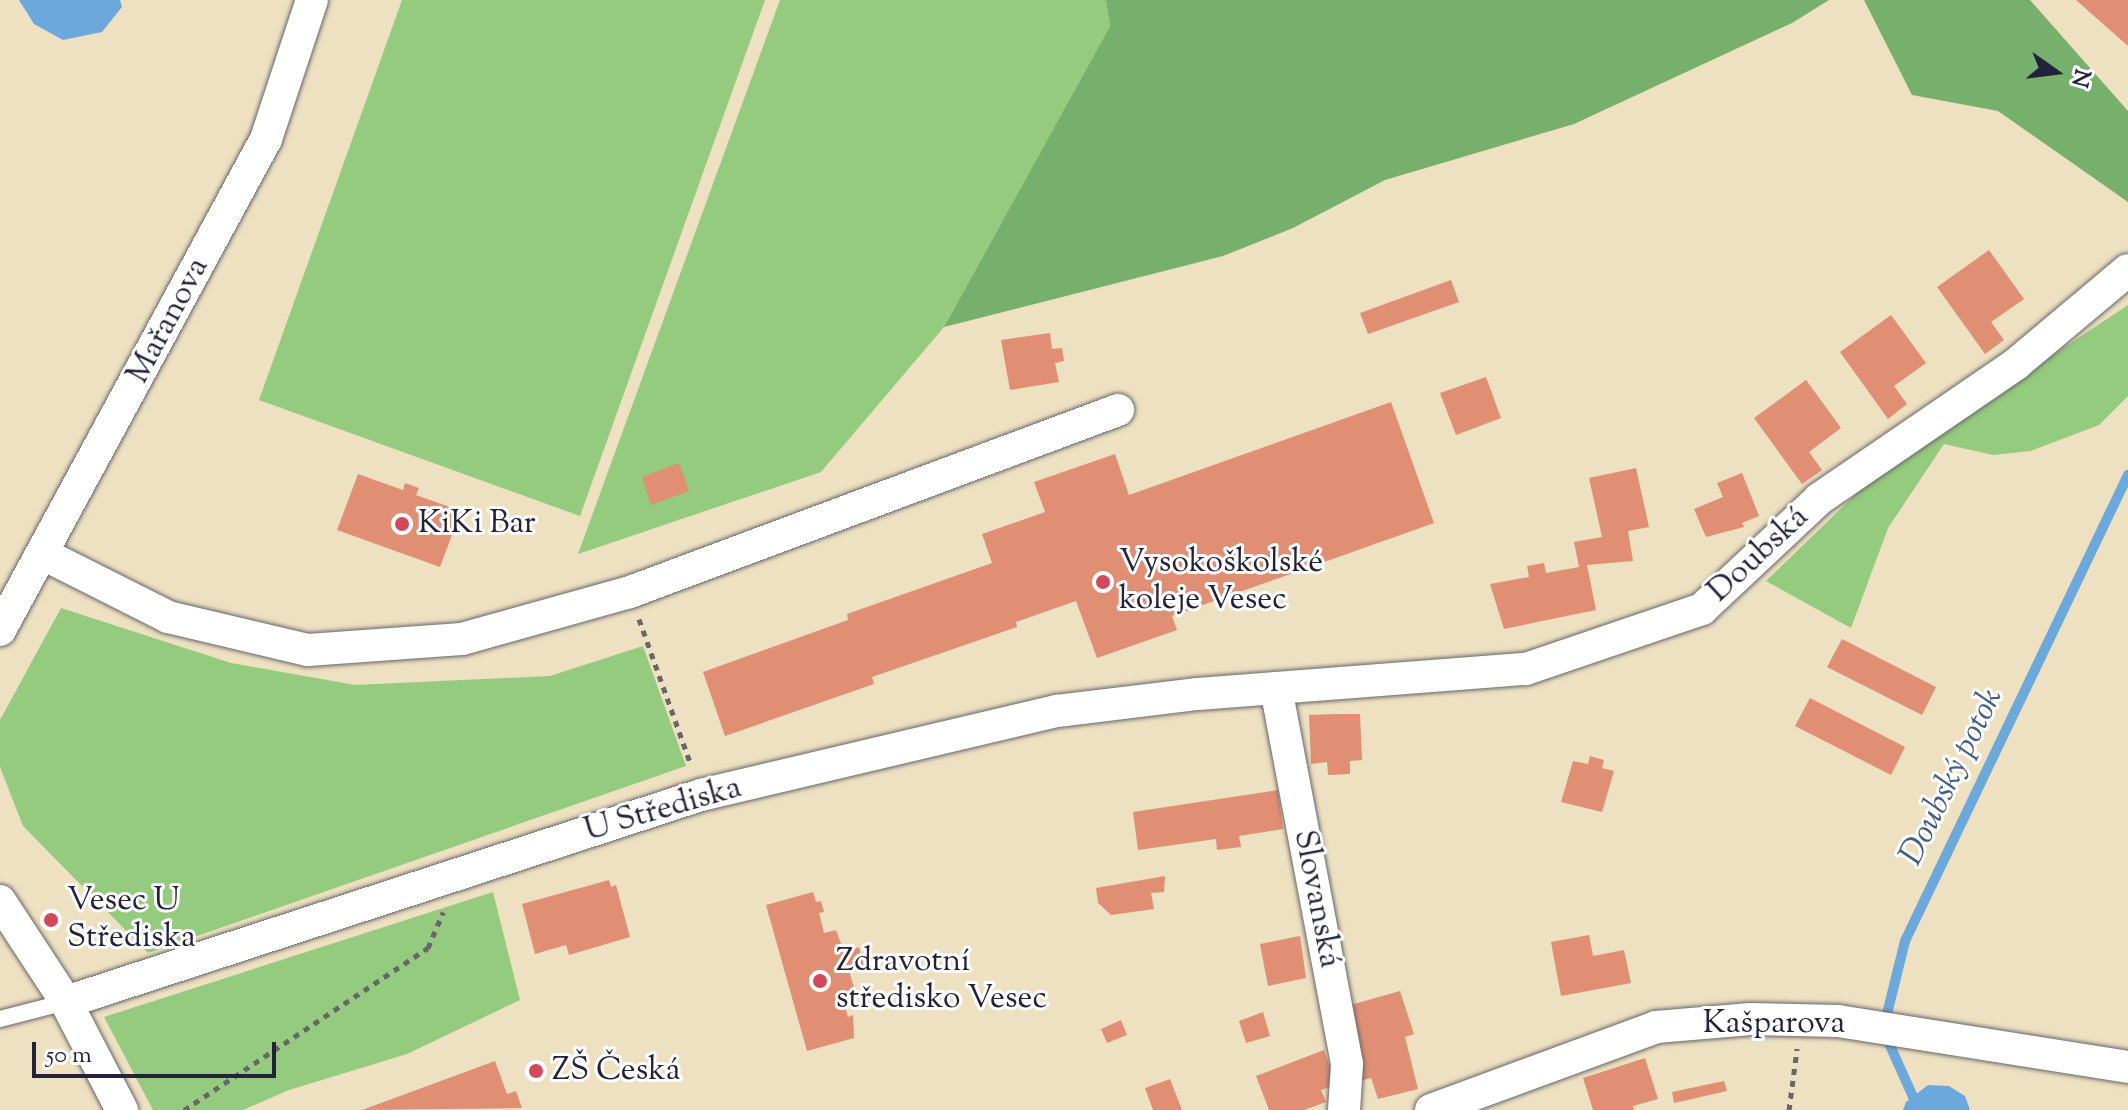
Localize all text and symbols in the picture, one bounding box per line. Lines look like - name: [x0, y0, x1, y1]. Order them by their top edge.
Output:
- north arrow: [2016, 32, 2096, 112]
- text: N: [2062, 65, 2097, 90]
- street label: Mařanova: [120, 251, 218, 391]
- street label: Doubská: [1701, 499, 1817, 611]
- place label: KiKi Bar: [418, 505, 536, 543]
- marker: KiKi Bar: [393, 515, 411, 533]
- place label: Vysokoškolské koleje Vesec: [1119, 545, 1323, 620]
- marker: Vysokoškolské koleje Vesec: [1094, 573, 1112, 591]
- water label: Doubský potok: [1892, 682, 2012, 872]
- street label: U Střediska: [580, 769, 746, 851]
- street label: Slovanská: [1284, 827, 1348, 971]
- place label: Vesec U Střediska: [67, 883, 196, 958]
- marker: Vesec U Střediska: [42, 911, 60, 929]
- place label: Zdravotní středisko Vesec: [836, 944, 1047, 1019]
- marker: Zdravotní středisko Vesec: [811, 972, 829, 990]
- street label: Kašparova: [1703, 1005, 1845, 1043]
- scale bar: [36, 1026, 280, 1076]
- text: 50 m: [46, 1039, 92, 1073]
- place label: ZŠ Česká: [552, 1052, 680, 1090]
- marker: ZŠ Česká: [527, 1062, 545, 1080]

